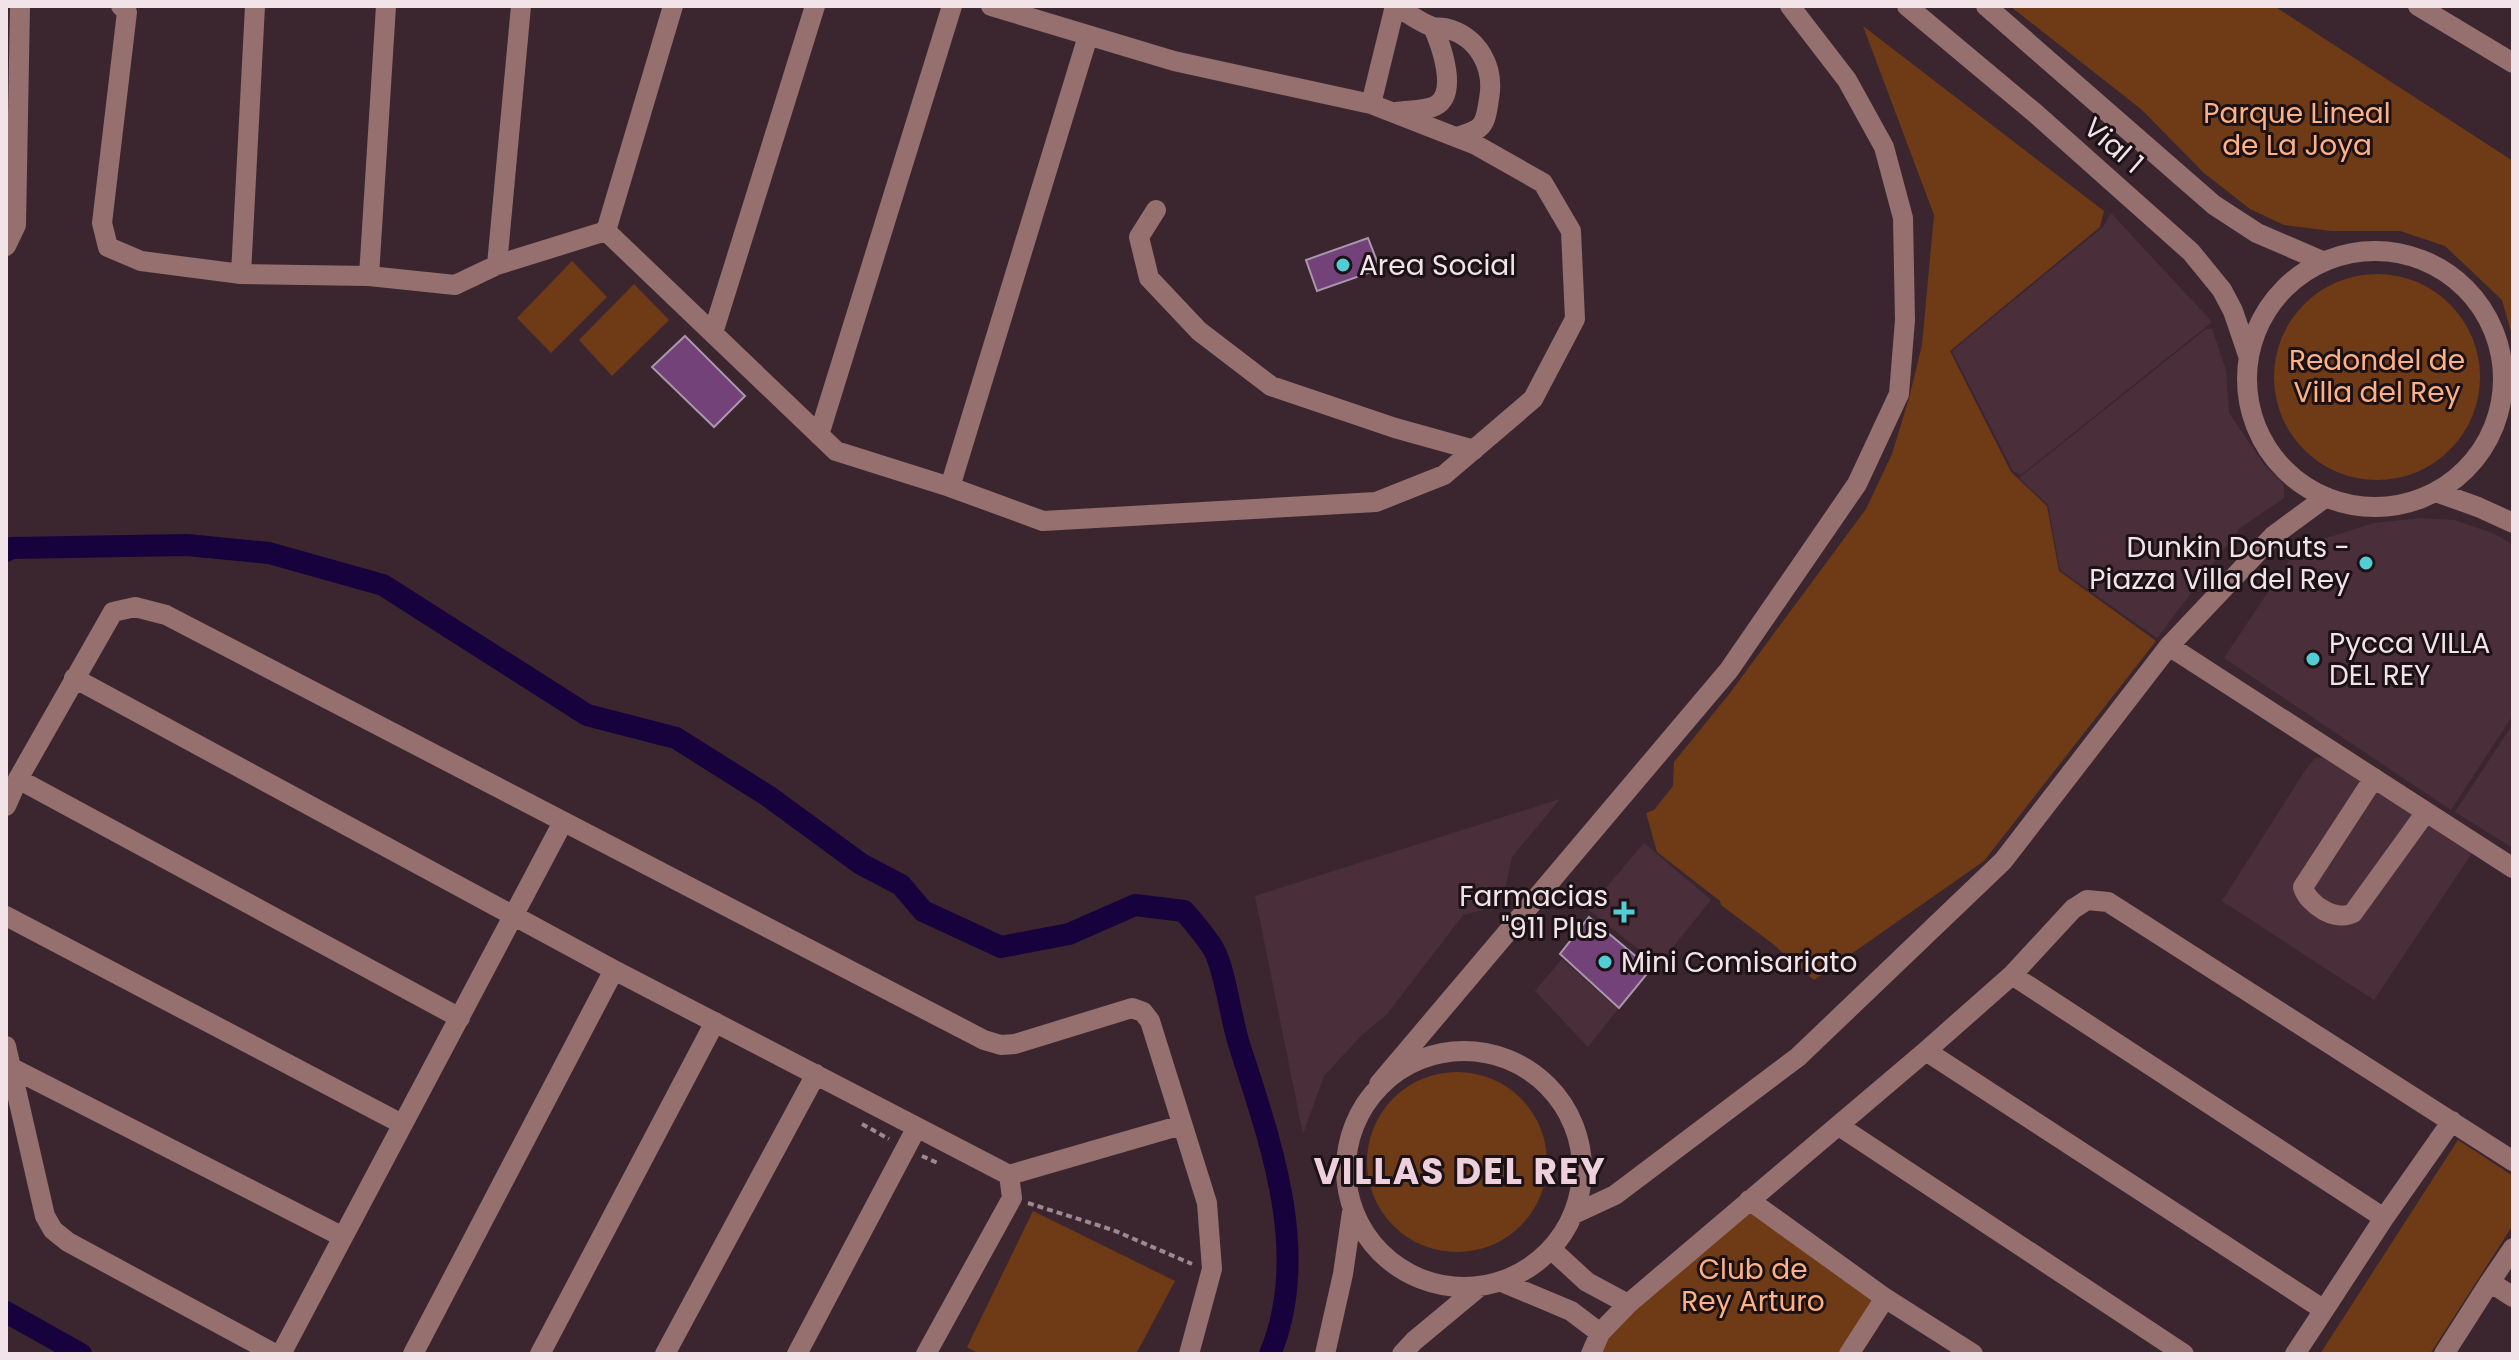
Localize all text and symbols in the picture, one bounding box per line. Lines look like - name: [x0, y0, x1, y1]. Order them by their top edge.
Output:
- park label: Parque Lineal de La Joya: [2203, 94, 2391, 165]
- street label: Vial 1: [2075, 108, 2152, 182]
- place label: Area Social: [1359, 246, 1516, 285]
- marker: Area Social: [1334, 256, 1352, 274]
- park label: Redondel de Villa del Rey: [2289, 341, 2465, 412]
- place label: Dunkin Donuts - Piazza Villa del Rey: [2089, 528, 2350, 599]
- marker: Dunkin Donuts - Piazza Villa del Rey: [2357, 554, 2375, 572]
- place label: Pycca VILLA DEL REY: [2329, 624, 2490, 695]
- marker: Pycca VILLA DEL REY: [2304, 650, 2322, 668]
- place label: Farmacias "911 Plus: [1459, 877, 1608, 948]
- marker: Farmacias "911 Plus: [1615, 903, 1633, 921]
- place label: Mini Comisariato: [1621, 943, 1857, 982]
- marker: Mini Comisariato: [1596, 953, 1614, 971]
- district label: VILLAS DEL REY: [1313, 1146, 1607, 1197]
- park label: Club de Rey Arturo: [1681, 1250, 1825, 1321]

